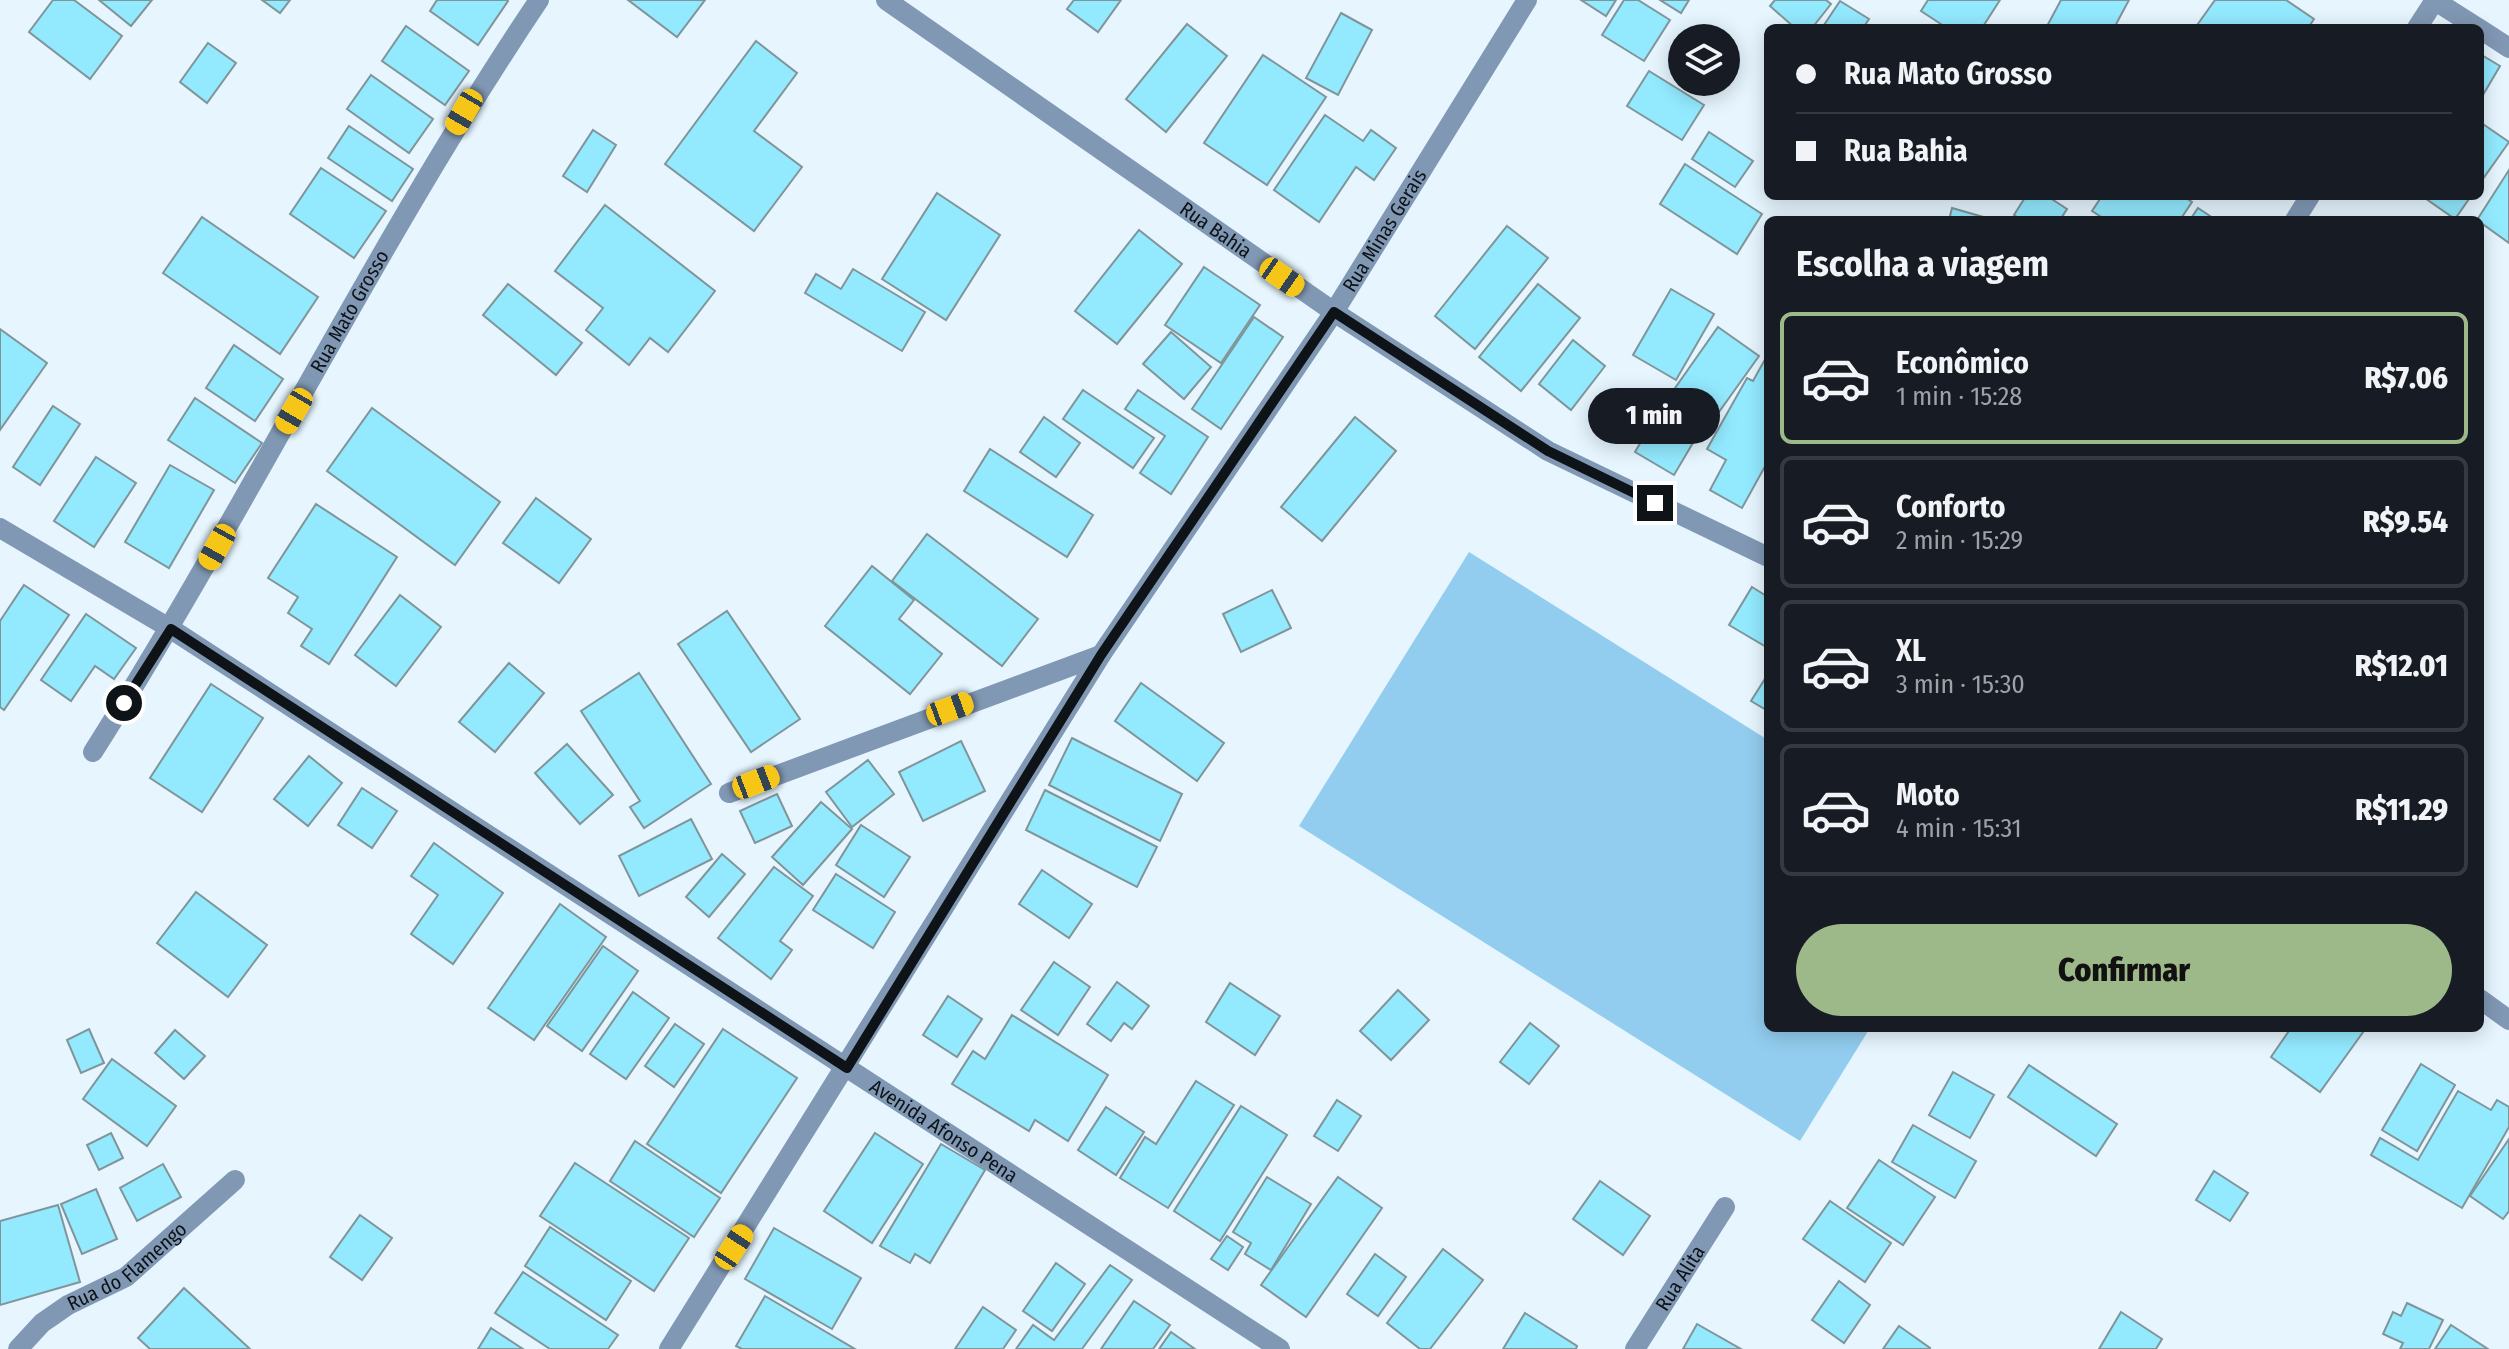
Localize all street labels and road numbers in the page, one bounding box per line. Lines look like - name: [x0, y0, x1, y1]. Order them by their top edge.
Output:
- street label: Rua Minas Gerais: [1337, 165, 1431, 296]
- street label: Rua Bahia: [1175, 196, 1256, 263]
- street label: Rua Mato Grosso: [305, 246, 394, 377]
- street label: Avenida Afonso Pena: [865, 1074, 1022, 1188]
- street label: Rua do Flamengo: [63, 1217, 192, 1316]
- street label: Rua Alita: [1650, 1241, 1710, 1315]

